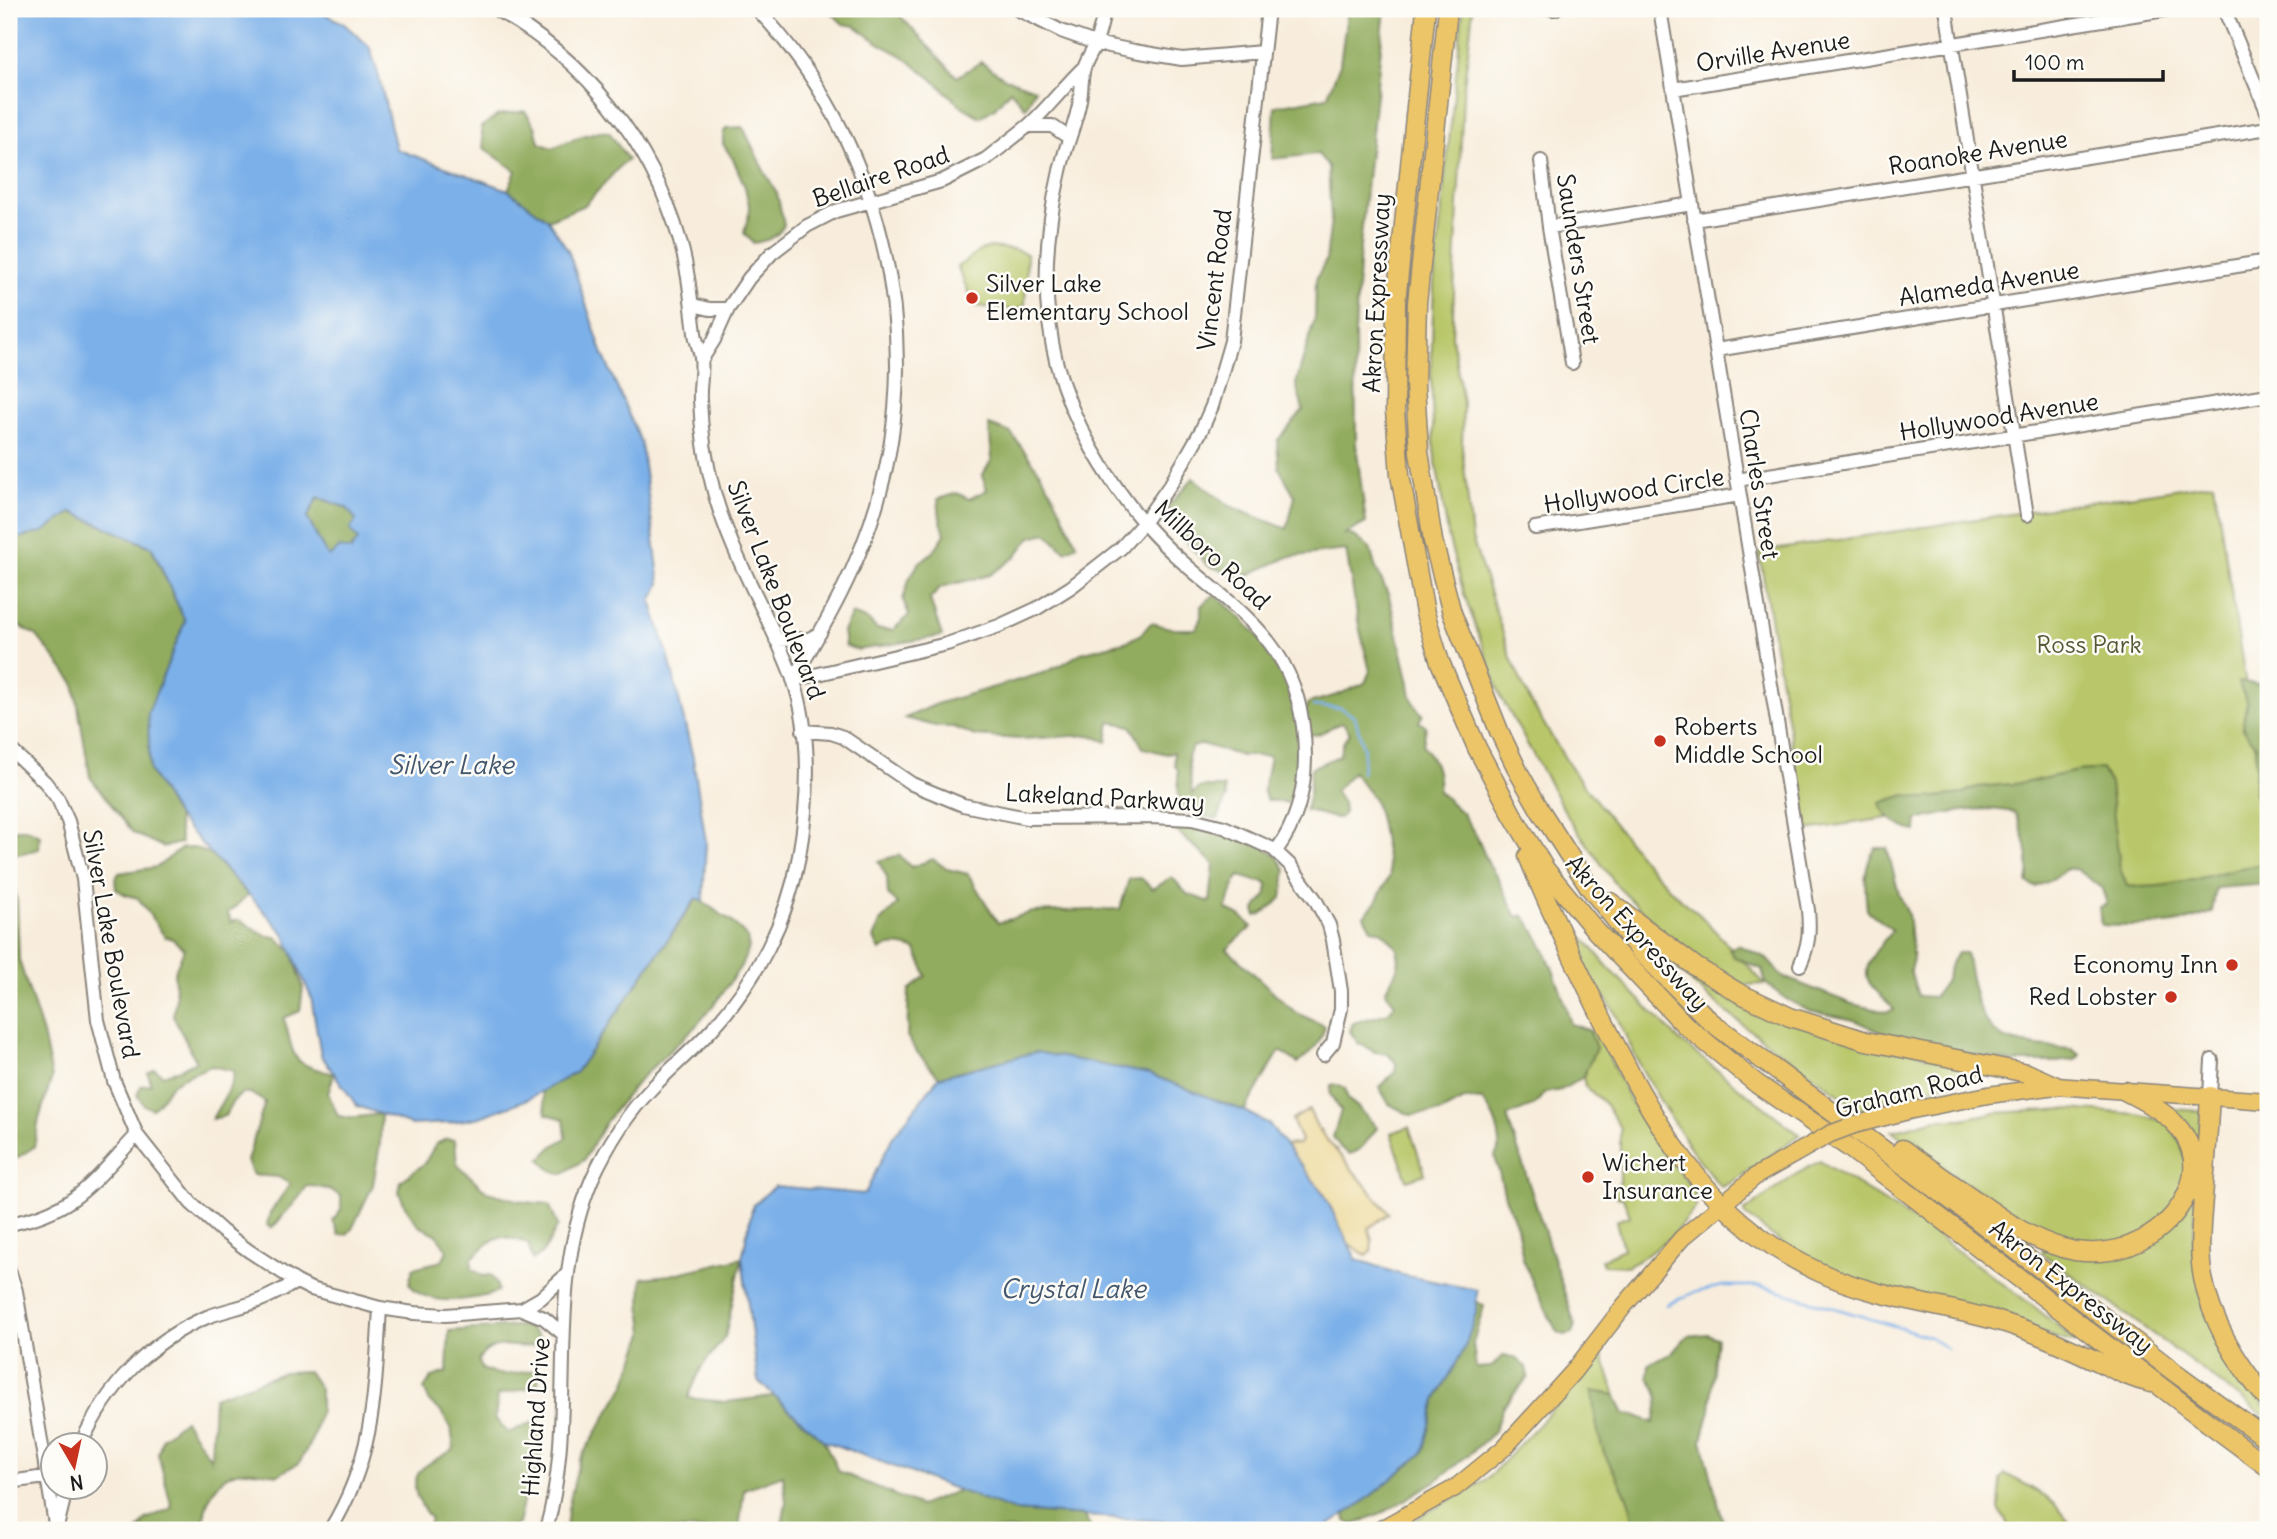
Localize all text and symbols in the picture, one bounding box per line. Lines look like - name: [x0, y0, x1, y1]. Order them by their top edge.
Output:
- street label: Orville Avenue: [1694, 24, 1852, 78]
- scale bar: [2014, 38, 2163, 82]
- text: 100 m: [2025, 49, 2084, 76]
- street label: Roanoke Avenue: [1886, 123, 2069, 181]
- street label: Bellaire Road: [808, 139, 953, 213]
- street label: Saunders Street: [1551, 171, 1607, 346]
- street label: Akron Expressway: [1356, 192, 1396, 393]
- street label: Vincent Road: [1190, 207, 1238, 353]
- street label: Alameda Avenue: [1896, 254, 2081, 312]
- place label: Silver Lake Elementary School: [986, 268, 1189, 326]
- marker: Silver Lake Elementary School: [964, 290, 980, 306]
- street label: Hollywood Avenue: [1897, 385, 2101, 447]
- street label: Charles Street: [1733, 406, 1787, 561]
- street label: Hollywood Circle: [1542, 461, 1726, 519]
- street label: Silver Lake Boulevard: [721, 476, 832, 703]
- street label: Millboro Road: [1149, 493, 1277, 615]
- park label: Ross Park: [2036, 629, 2142, 659]
- place label: Roberts Middle School: [1674, 711, 1823, 769]
- marker: Roberts Middle School: [1652, 733, 1668, 749]
- water label: Silver Lake: [388, 748, 516, 781]
- street label: Lakeland Parkway: [1004, 777, 1206, 817]
- street label: Silver Lake Boulevard: [77, 827, 147, 1061]
- street label: Akron Expressway: [1560, 848, 1716, 1017]
- place label: Economy Inn: [2073, 949, 2218, 979]
- marker: Economy Inn: [2224, 957, 2240, 973]
- place label: Red Lobster: [2029, 981, 2157, 1011]
- marker: Red Lobster: [2163, 989, 2179, 1005]
- street label: Graham Road: [1832, 1058, 1986, 1124]
- place label: Wichert Insurance: [1602, 1147, 1713, 1205]
- marker: Wichert Insurance: [1580, 1169, 1596, 1185]
- street label: Akron Expressway: [1984, 1213, 2160, 1360]
- water label: Crystal Lake: [1000, 1272, 1148, 1305]
- street label: Highland Drive: [514, 1336, 556, 1497]
- north arrow: [38, 1430, 108, 1500]
- text: N: [68, 1470, 85, 1496]

